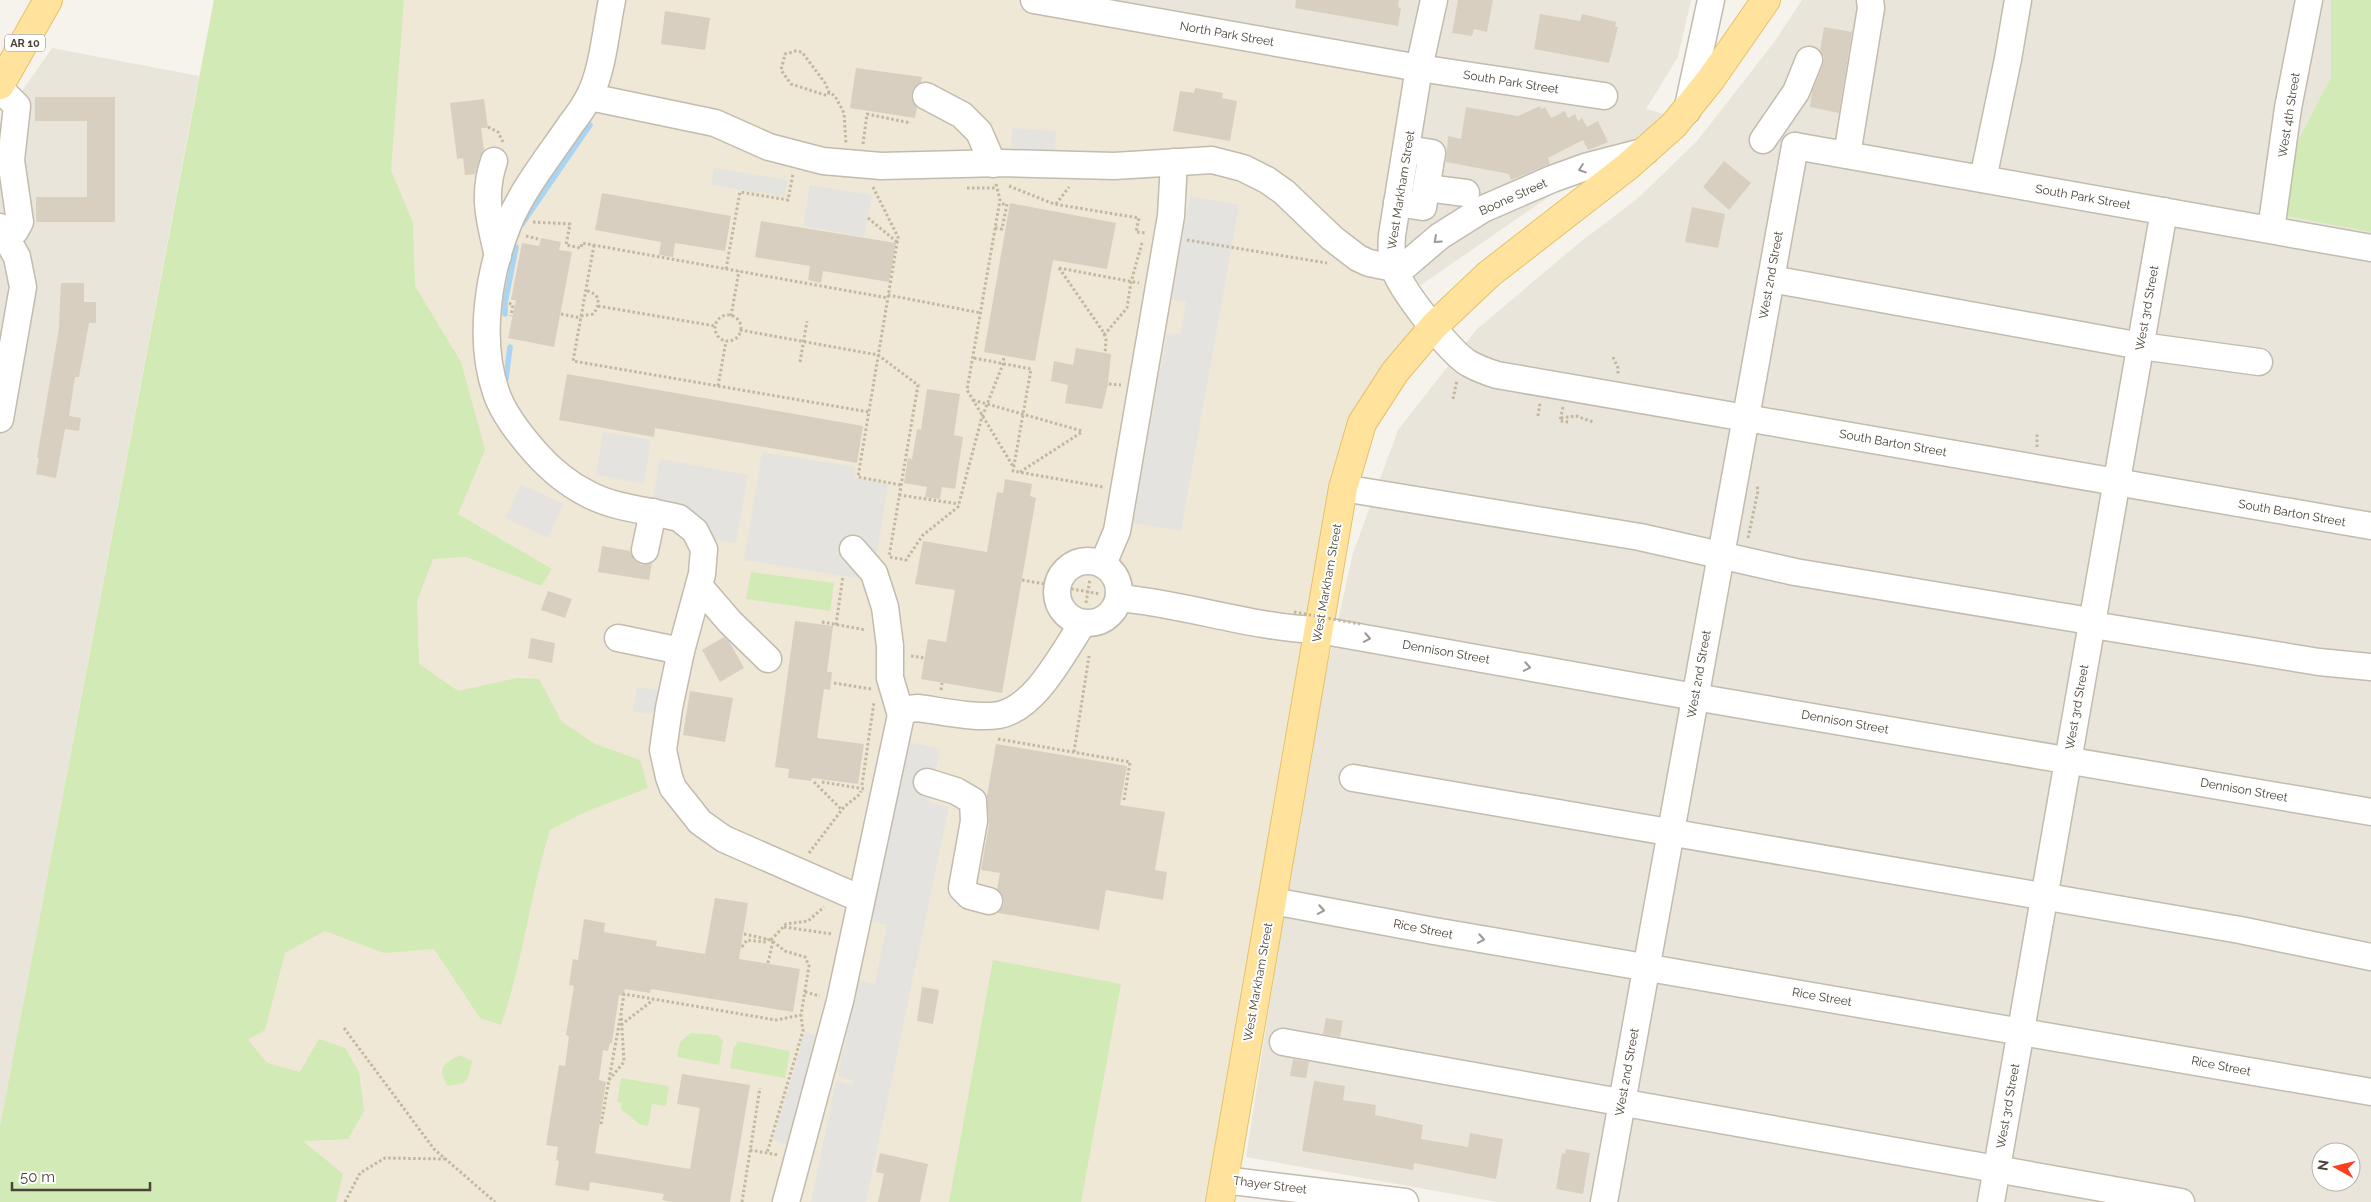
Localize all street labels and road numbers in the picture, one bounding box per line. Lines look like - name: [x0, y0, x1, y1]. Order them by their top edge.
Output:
- street label: North Park Street: [1179, 19, 1275, 49]
- road number: AR 10: [5, 34, 45, 52]
- street label: South Park Street: [1462, 68, 1560, 96]
- street label: West 4th Street: [2275, 72, 2303, 158]
- street label: West Markham Street: [1385, 130, 1417, 250]
- street label: Boone Street: [1477, 176, 1549, 218]
- street label: South Park Street: [2034, 182, 2132, 212]
- street label: West 2nd Street: [1756, 230, 1786, 320]
- street label: West 3rd Street: [2133, 264, 2161, 352]
- street label: South Barton Street: [1838, 427, 1948, 459]
- street label: South Barton Street: [2237, 497, 2347, 529]
- street label: West Markham Street: [1310, 523, 1344, 643]
- street label: West 2nd Street: [1684, 629, 1714, 719]
- street label: Dennison Street: [1401, 637, 1491, 667]
- street label: West 3rd Street: [2063, 663, 2091, 751]
- street label: Dennison Street: [1800, 707, 1890, 737]
- street label: Dennison Street: [2199, 775, 2289, 805]
- street label: Rice Street: [1392, 916, 1454, 942]
- street label: West Markham Street: [1241, 922, 1275, 1042]
- street label: Rice Street: [1791, 985, 1853, 1009]
- street label: West 2nd Street: [1612, 1027, 1642, 1117]
- street label: Rice Street: [2190, 1053, 2252, 1079]
- street label: West 3rd Street: [1994, 1062, 2022, 1150]
- street label: Thayer Street: [1232, 1174, 1308, 1196]

